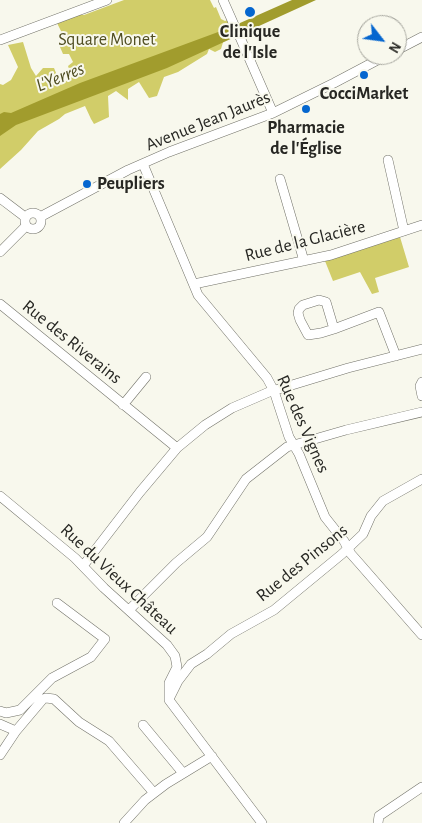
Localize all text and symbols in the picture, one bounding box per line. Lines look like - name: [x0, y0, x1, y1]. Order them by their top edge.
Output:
- marker: Clinique de l'Isle: [243, 5, 257, 19]
- north arrow: [357, 15, 407, 65]
- place label: Clinique de l'Isle: [220, 21, 280, 64]
- park label: Square Monet: [58, 29, 156, 51]
- text: N: [386, 39, 403, 55]
- water label: L'Yerres: [33, 57, 87, 97]
- marker: CocciMarket: [358, 69, 370, 81]
- place label: CocciMarket: [320, 83, 408, 105]
- street label: Avenue Jean Jaurès: [142, 86, 274, 156]
- marker: Pharmacie de l'Église: [300, 103, 312, 115]
- place label: Pharmacie de l'Église: [267, 117, 345, 160]
- place label: Peupliers: [97, 173, 165, 195]
- marker: Peupliers: [81, 178, 93, 190]
- street label: Rue de la Glacière: [243, 216, 367, 266]
- street label: Rue des Riverains: [18, 295, 126, 389]
- street label: Rue des Vignes: [272, 372, 334, 476]
- street label: Rue du Vieux Château: [56, 519, 182, 639]
- street label: Rue des Pinsons: [252, 519, 352, 607]

